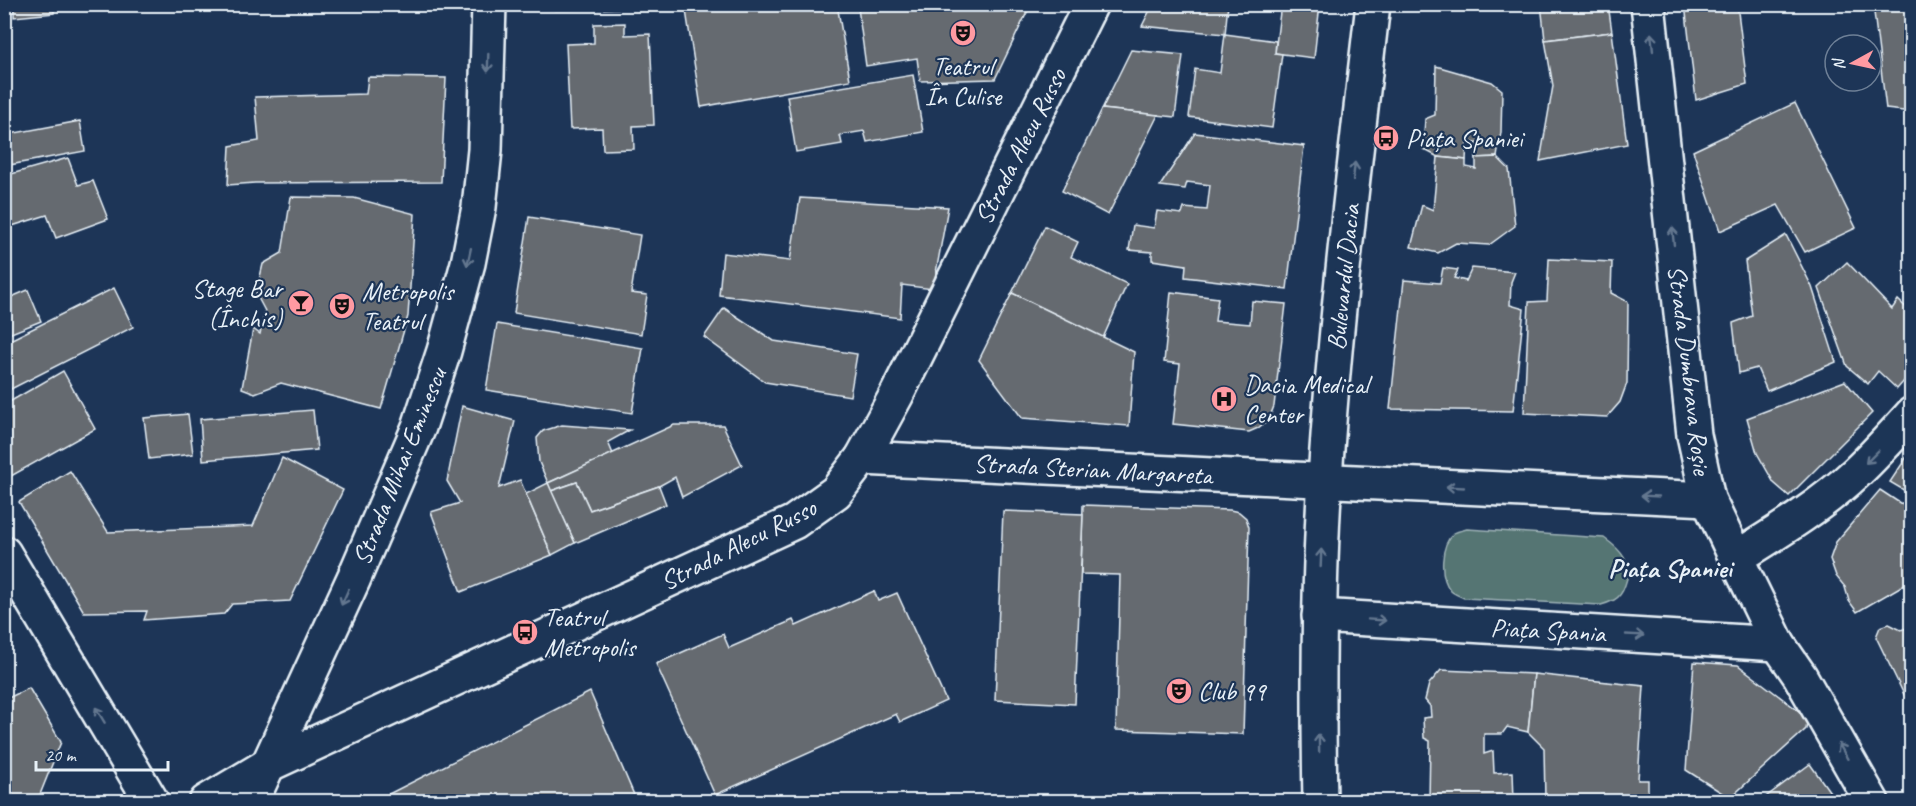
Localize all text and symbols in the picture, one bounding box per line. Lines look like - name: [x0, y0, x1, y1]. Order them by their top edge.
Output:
- theatre icon: Teatrul În Culise: [948, 18, 978, 48]
- one-way arrow: [1646, 33, 1657, 52]
- north arrow: [1823, 33, 1883, 93]
- place label: Teatrul În Culise: [925, 50, 1003, 113]
- one-way arrow: [482, 52, 493, 72]
- text: N: [1828, 56, 1850, 71]
- street label: Strada Alecu Russo: [967, 61, 1075, 230]
- place label: Piața Spaniei: [1406, 122, 1526, 155]
- bus stop icon: Piața Spaniei: [1371, 123, 1401, 153]
- one-way arrow: [1349, 162, 1360, 181]
- street label: Bulevardul Dacia: [1319, 201, 1368, 352]
- one-way arrow: [1667, 226, 1678, 246]
- one-way arrow: [463, 247, 475, 266]
- street label: Strada Dumbrava Roșie: [1660, 264, 1719, 478]
- place label: Stage Bar (Închis): [192, 272, 285, 335]
- place label: Metropolis Teatrul: [362, 275, 456, 338]
- bar icon: Stage Bar (Închis): [286, 288, 316, 318]
- theatre icon: Metropolis Teatrul: [327, 291, 357, 321]
- street label: Strada Mihai Eminescu: [345, 361, 455, 570]
- place label: Dacia Medical Center: [1244, 368, 1373, 431]
- hospital icon: Dacia Medical Center: [1209, 384, 1239, 414]
- street label: Strada Sterian Margareta: [973, 447, 1215, 492]
- one-way arrow: [1864, 450, 1879, 465]
- one-way arrow: [1446, 482, 1466, 493]
- street label: Strada Alecu Russo: [655, 490, 823, 598]
- one-way arrow: [1640, 491, 1660, 502]
- one-way arrow: [1316, 548, 1327, 568]
- district label: Piața Spaniei: [1608, 551, 1735, 585]
- one-way arrow: [339, 588, 350, 606]
- place label: Teatrul Metropolis: [544, 601, 638, 664]
- street label: Piața Spania: [1490, 611, 1608, 650]
- one-way arrow: [1367, 615, 1387, 626]
- bus stop icon: Teatrul Metropolis: [510, 617, 540, 647]
- one-way arrow: [1624, 630, 1644, 641]
- place label: Club 99: [1198, 675, 1268, 708]
- theatre icon: Club 99: [1164, 676, 1194, 706]
- one-way arrow: [94, 707, 106, 724]
- scale bar: [36, 734, 168, 772]
- one-way arrow: [1313, 734, 1325, 754]
- one-way arrow: [1837, 743, 1849, 760]
- text: 20 m: [45, 744, 78, 766]

